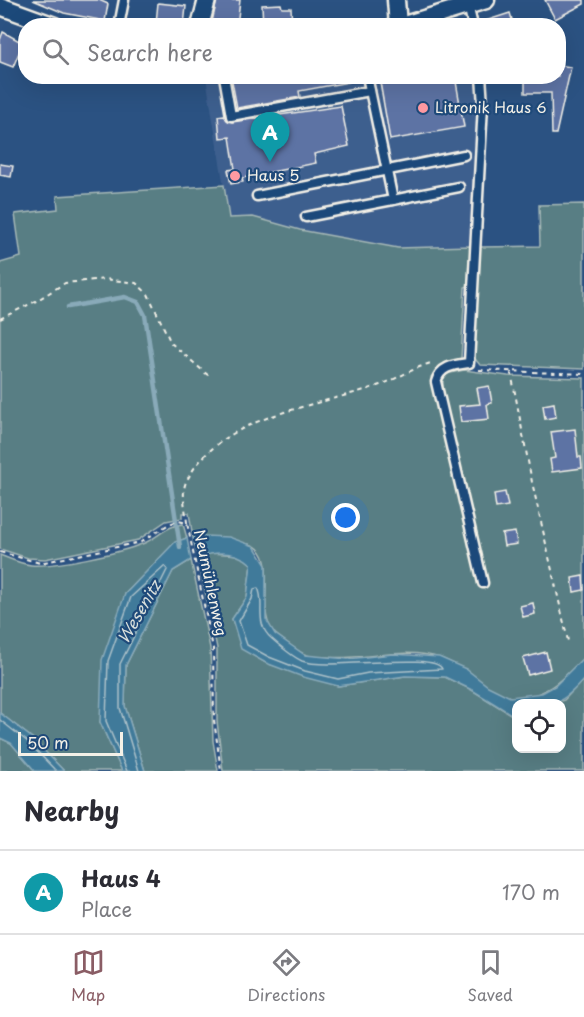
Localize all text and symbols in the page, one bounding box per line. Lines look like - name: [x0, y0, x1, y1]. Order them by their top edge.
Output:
- search box: [18, 18, 566, 84]
- icon: search: [39, 35, 72, 68]
- text: Search here: [87, 35, 213, 68]
- place label: Litronik Haus 6: [435, 95, 547, 118]
- marker: Litronik Haus 6: [416, 101, 430, 115]
- pin: A: [250, 112, 290, 162]
- place label: Haus 5: [247, 163, 299, 186]
- marker: Haus 5: [228, 169, 242, 183]
- your location: [331, 503, 360, 532]
- street label: Neumühlenweg: [189, 527, 234, 638]
- water label: Wesenitz: [110, 573, 167, 647]
- map controls: [512, 699, 566, 753]
- button: locate: [512, 699, 566, 753]
- scale bar: [18, 729, 123, 756]
- text: 50 m: [27, 730, 68, 754]
- text: Nearby: [24, 791, 119, 830]
- text: Haus 4: [81, 861, 161, 894]
- text: A: [36, 877, 51, 907]
- text: 170 m: [502, 877, 560, 907]
- text: Place: [81, 894, 132, 924]
- tab: Map: [71, 946, 105, 1006]
- tab: Directions: [247, 946, 325, 1006]
- tab: Saved: [467, 946, 513, 1006]

